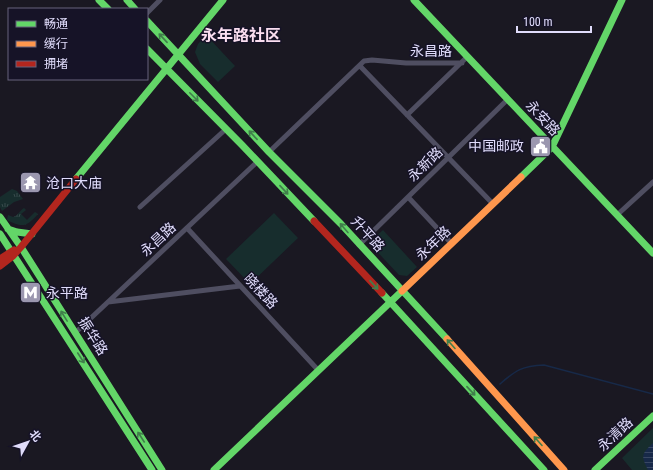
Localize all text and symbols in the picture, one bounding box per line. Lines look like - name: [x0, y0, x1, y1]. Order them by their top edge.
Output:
- legend: [8, 8, 148, 80]
- scale bar: [517, 8, 591, 34]
- text: 100 m: [523, 15, 553, 29]
- text: 畅通: [44, 17, 68, 31]
- district label: 永年路社区: [201, 26, 281, 45]
- one-way arrow: [158, 33, 168, 43]
- text: 缓行: [44, 37, 68, 51]
- street label: 永昌路: [410, 43, 452, 59]
- text: 拥堵: [44, 57, 68, 71]
- one-way arrow: [189, 92, 199, 102]
- street label: 永安路: [523, 97, 563, 139]
- one-way arrow: [249, 130, 258, 140]
- public building icon: 中国邮政: [527, 133, 553, 159]
- place label: 中国邮政: [468, 138, 524, 154]
- street label: 永新路: [404, 144, 446, 184]
- temple icon: 沧口大庙: [18, 170, 44, 196]
- place label: 沧口大庙: [46, 175, 102, 191]
- one-way arrow: [279, 185, 288, 195]
- street label: 升平路: [348, 213, 388, 255]
- street label: 永昌路: [137, 219, 179, 259]
- one-way arrow: [340, 223, 349, 233]
- street label: 永年路: [412, 223, 454, 263]
- street label: 晓楼路: [241, 270, 281, 312]
- metro station icon: 永平路: [18, 280, 44, 306]
- one-way arrow: [369, 280, 379, 290]
- place label: 永平路: [46, 285, 88, 301]
- one-way arrow: [60, 310, 68, 321]
- street label: 振华路: [75, 314, 111, 358]
- one-way arrow: [446, 339, 456, 349]
- one-way arrow: [77, 352, 85, 363]
- one-way arrow: [466, 386, 476, 396]
- street label: 永清路: [594, 414, 636, 454]
- north arrow: [8, 422, 48, 462]
- text: 北: [27, 428, 44, 444]
- one-way arrow: [137, 432, 145, 443]
- one-way arrow: [533, 436, 543, 446]

